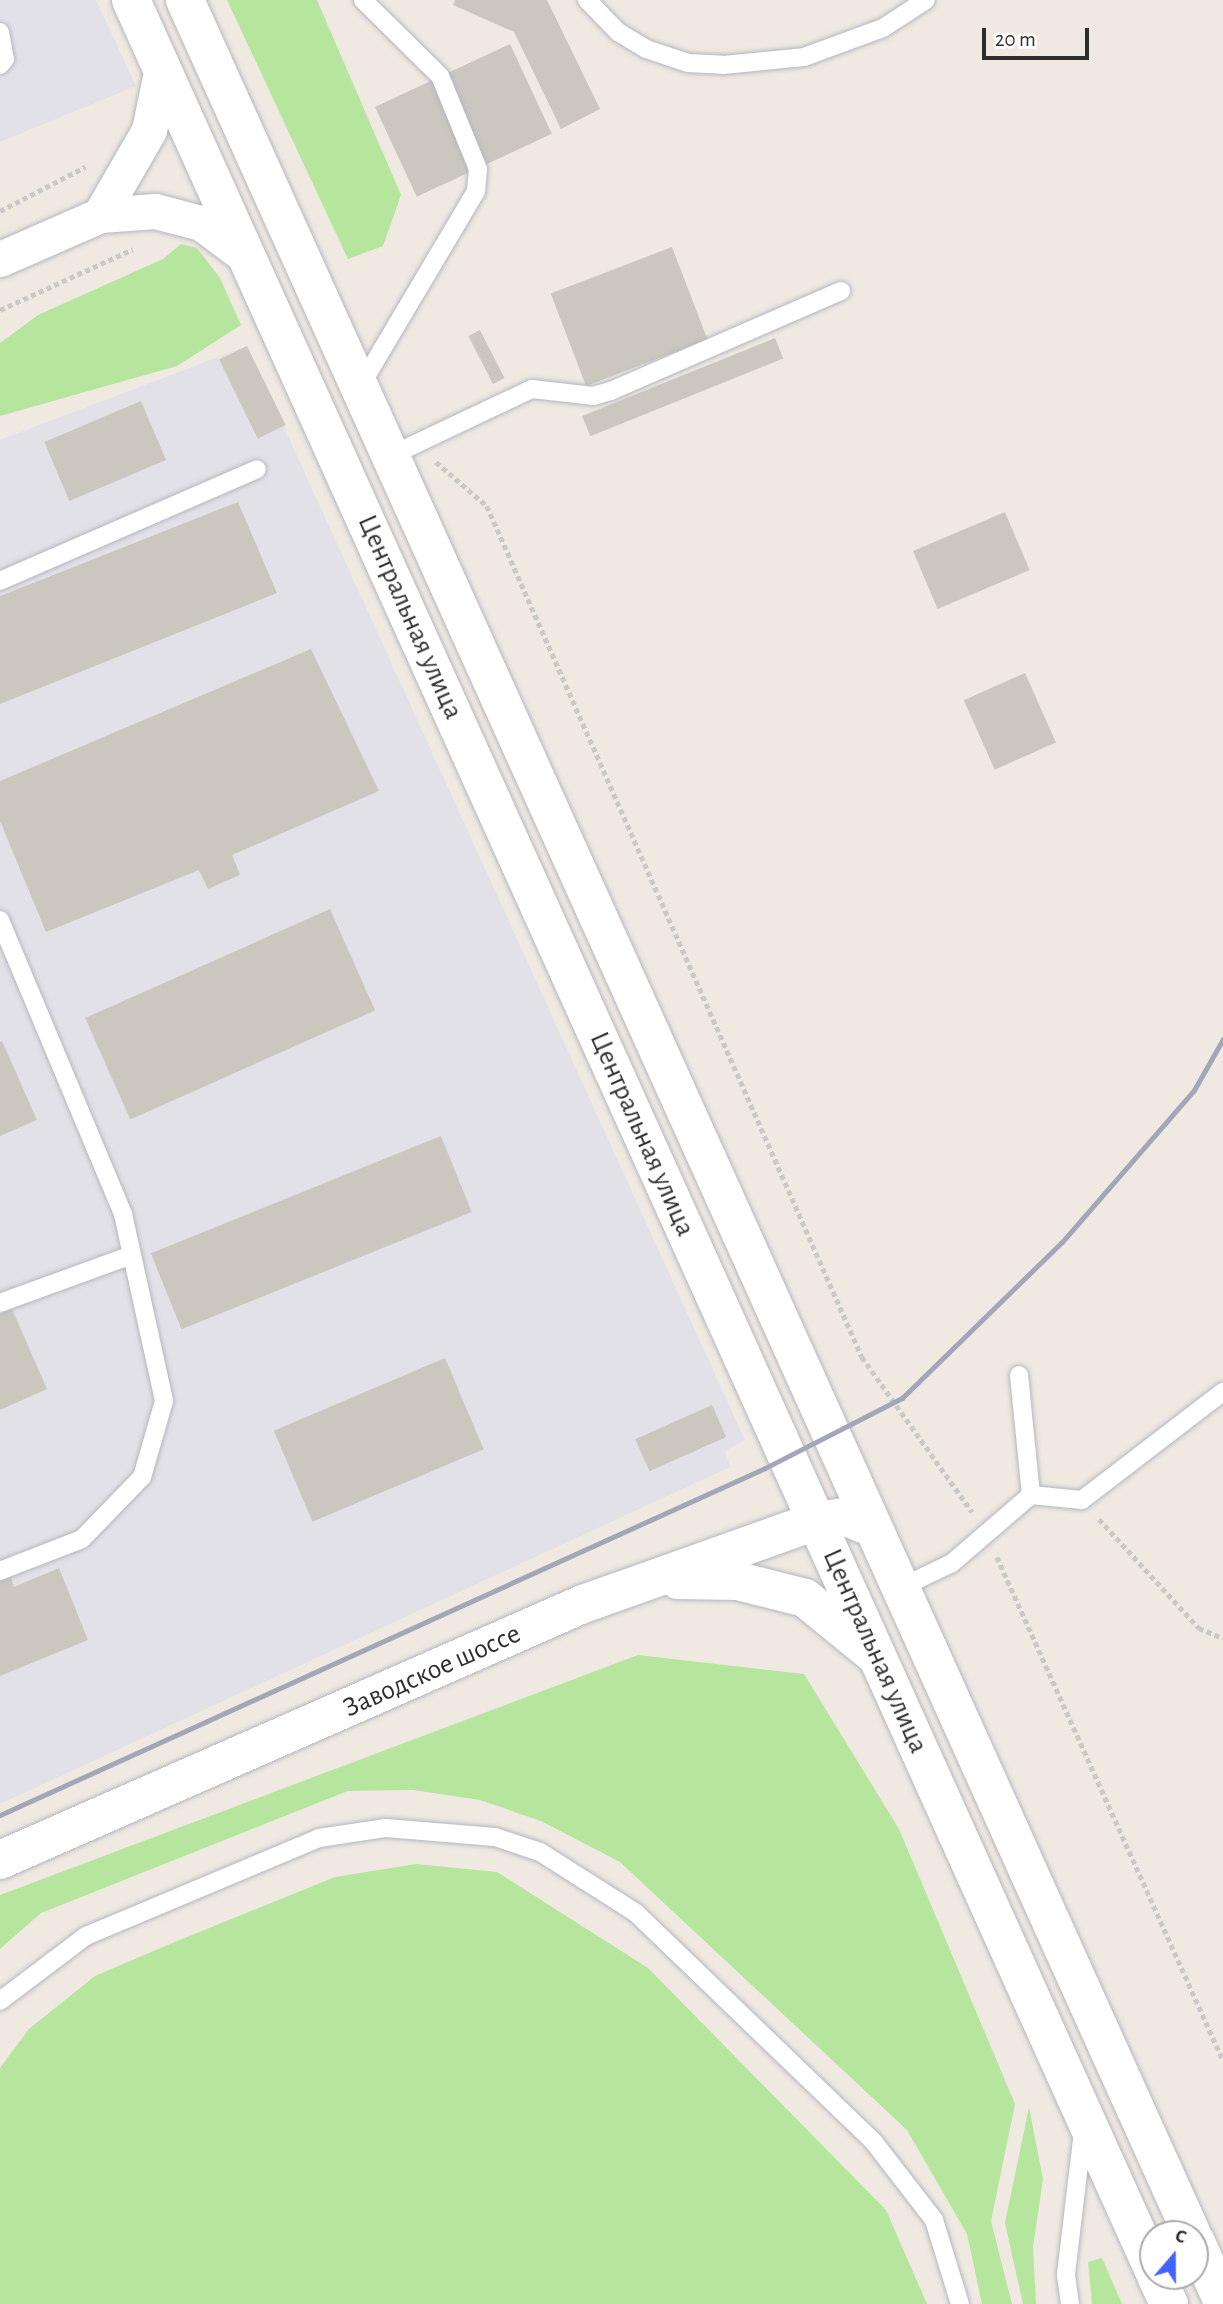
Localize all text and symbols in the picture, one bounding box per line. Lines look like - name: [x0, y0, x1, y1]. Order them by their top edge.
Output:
- scale bar: [985, 14, 1092, 58]
- text: 20 m: [995, 29, 1036, 50]
- street label: Центральная улица: [350, 510, 470, 724]
- street label: Центральная улица: [582, 1027, 702, 1241]
- street label: Центральная улица: [815, 1544, 935, 1758]
- street label: Заводское шоссе: [338, 1617, 526, 1725]
- north arrow: [1139, 2220, 1209, 2290]
- text: С: [1172, 2226, 1189, 2247]

